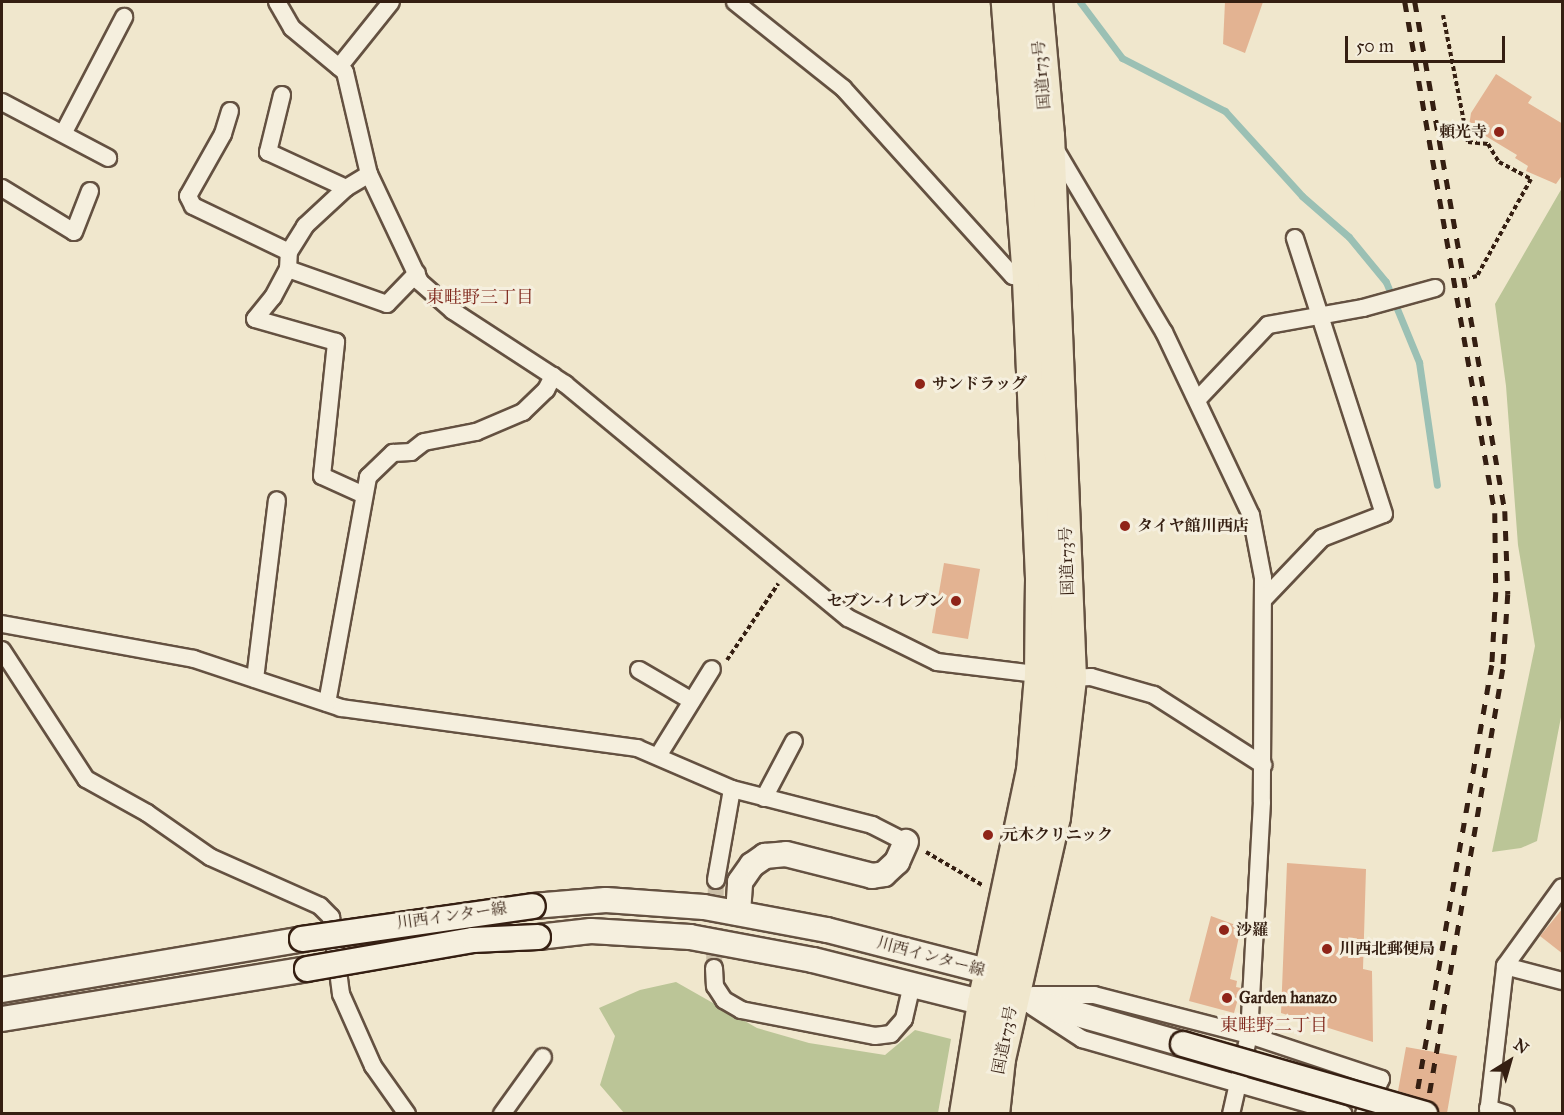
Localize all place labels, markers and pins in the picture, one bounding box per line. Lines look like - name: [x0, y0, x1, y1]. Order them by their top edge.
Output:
- place label: 頼光寺: [1439, 122, 1487, 142]
- marker: 頼光寺: [1492, 125, 1506, 139]
- place label: サンドラッグ: [932, 374, 1028, 394]
- marker: サンドラッグ: [913, 377, 927, 391]
- place label: タイヤ館川西店: [1137, 516, 1249, 536]
- marker: タイヤ館川西店: [1118, 519, 1132, 533]
- place label: セブン-イレブン: [825, 591, 944, 611]
- marker: セブン-イレブン: [949, 594, 963, 608]
- place label: 元木クリニック: [1002, 825, 1114, 845]
- marker: 元木クリニック: [979, 826, 997, 844]
- place label: 沙羅: [1236, 920, 1268, 940]
- marker: 沙羅: [1217, 923, 1231, 937]
- place label: 川西北郵便局: [1339, 939, 1435, 959]
- marker: 川西北郵便局: [1320, 942, 1334, 956]
- place label: Garden hanazo: [1239, 988, 1337, 1008]
- marker: Garden hanazo: [1220, 991, 1234, 1005]

